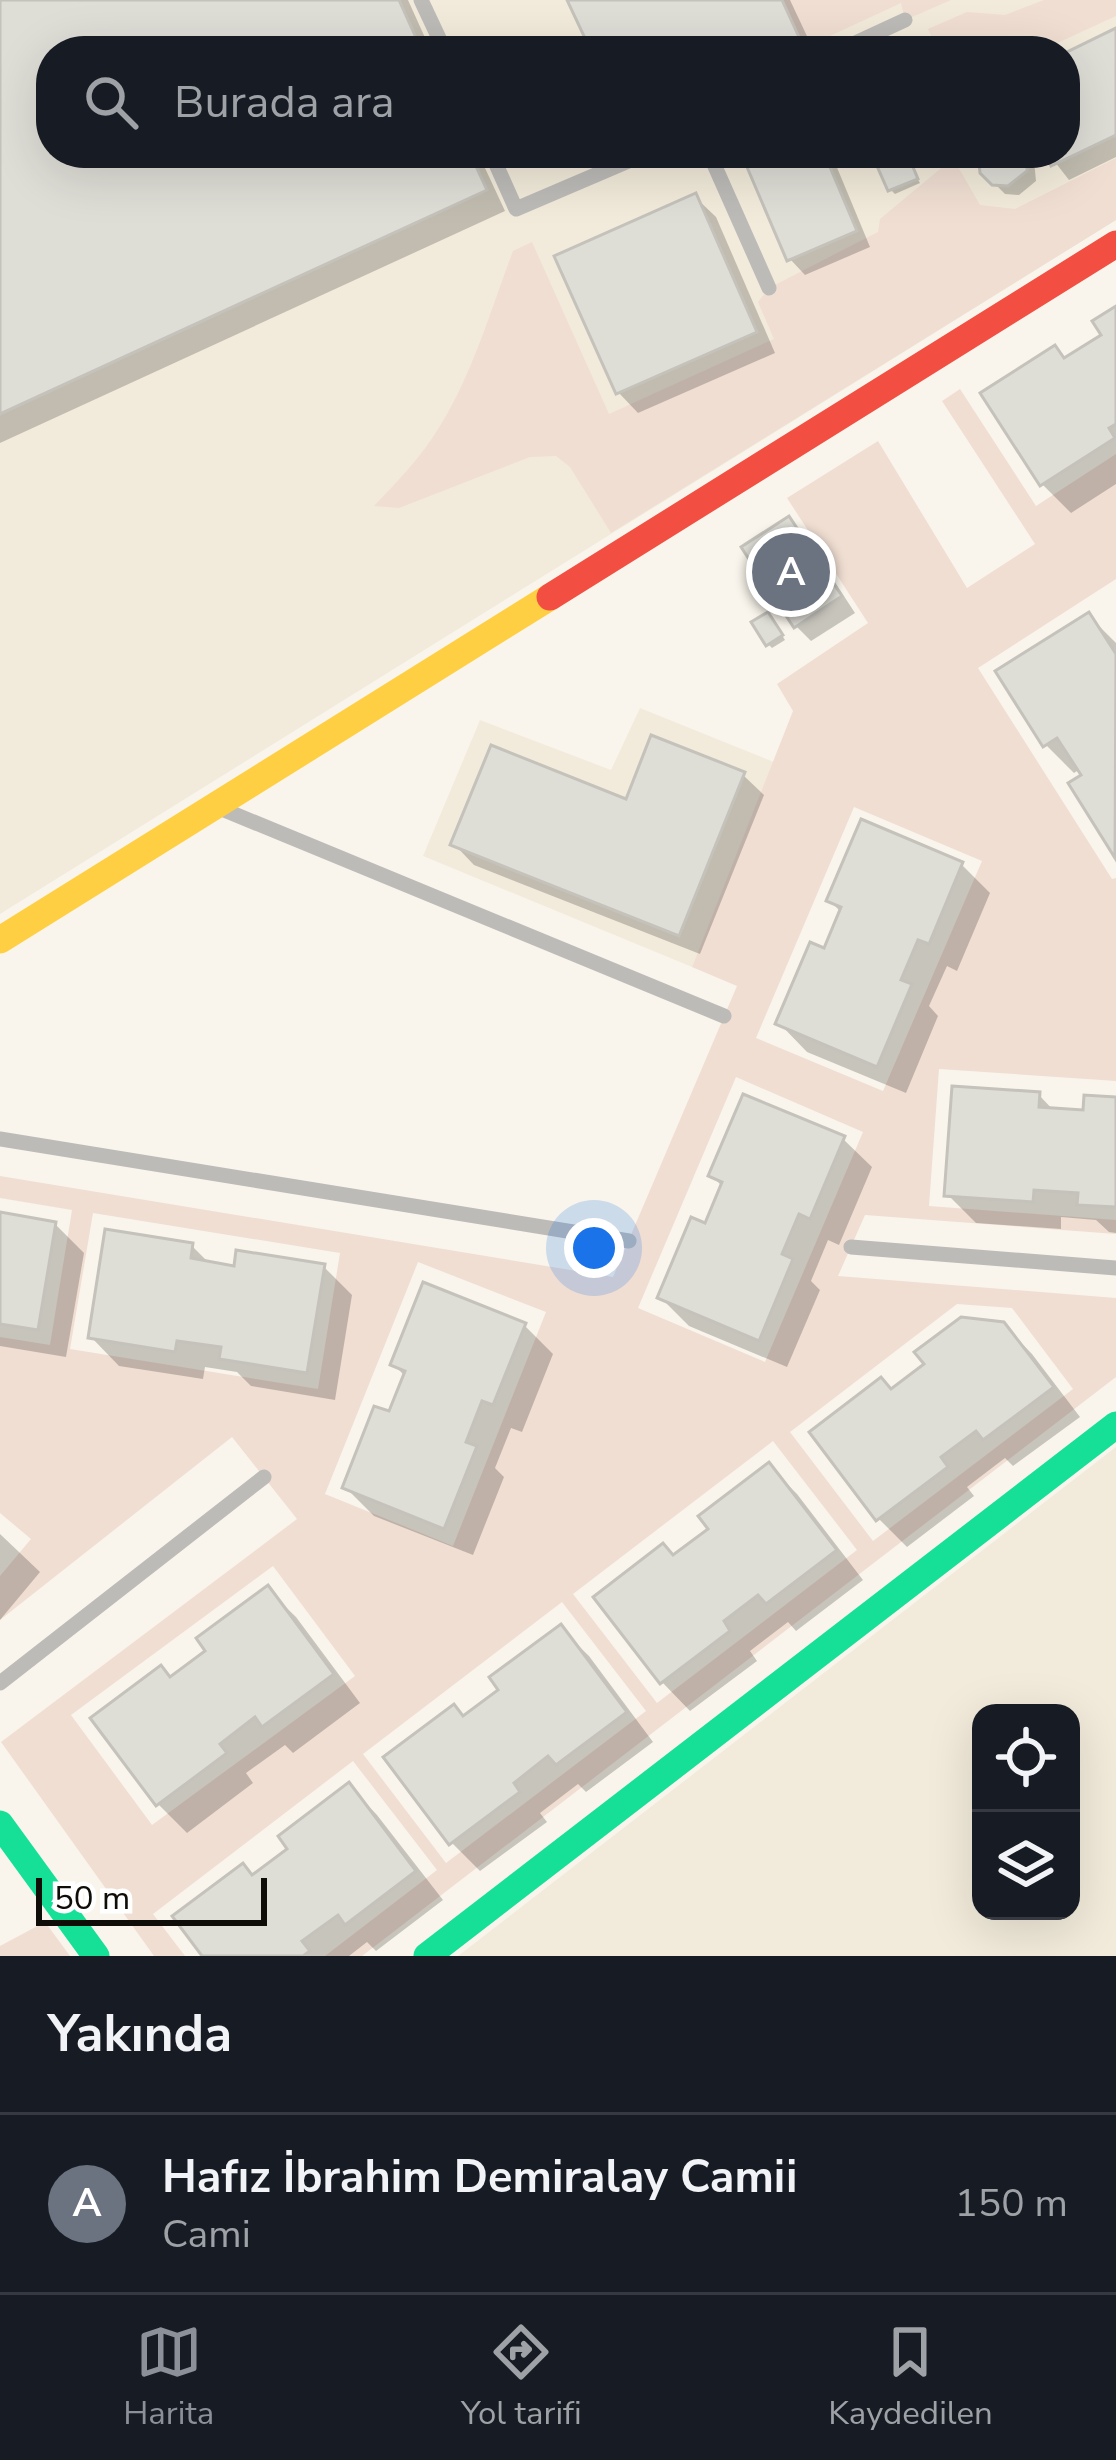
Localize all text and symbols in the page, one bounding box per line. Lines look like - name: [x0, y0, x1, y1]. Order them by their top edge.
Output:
- search box: [36, 36, 1080, 168]
- icon: search: [78, 69, 144, 135]
- text: Burada ara: [174, 72, 395, 133]
- pin: A: [752, 527, 830, 617]
- your location: [564, 1218, 624, 1278]
- map controls: [972, 1704, 1080, 1920]
- button: locate: [972, 1704, 1080, 1812]
- button: layers: [972, 1812, 1080, 1920]
- scale bar: [36, 1872, 267, 1925]
- text: 50 m: [54, 1876, 130, 1921]
- text: Yakında: [48, 1999, 232, 2069]
- text: Hafız İbrahim Demiralay Camii: [162, 2147, 798, 2208]
- text: A: [72, 2177, 102, 2230]
- text: 150 m: [954, 2177, 1068, 2230]
- text: Cami: [162, 2208, 251, 2261]
- tab: Harita: [123, 2319, 214, 2436]
- tab: Yol tarifi: [461, 2319, 582, 2436]
- tab: Kaydedilen: [828, 2319, 993, 2436]

